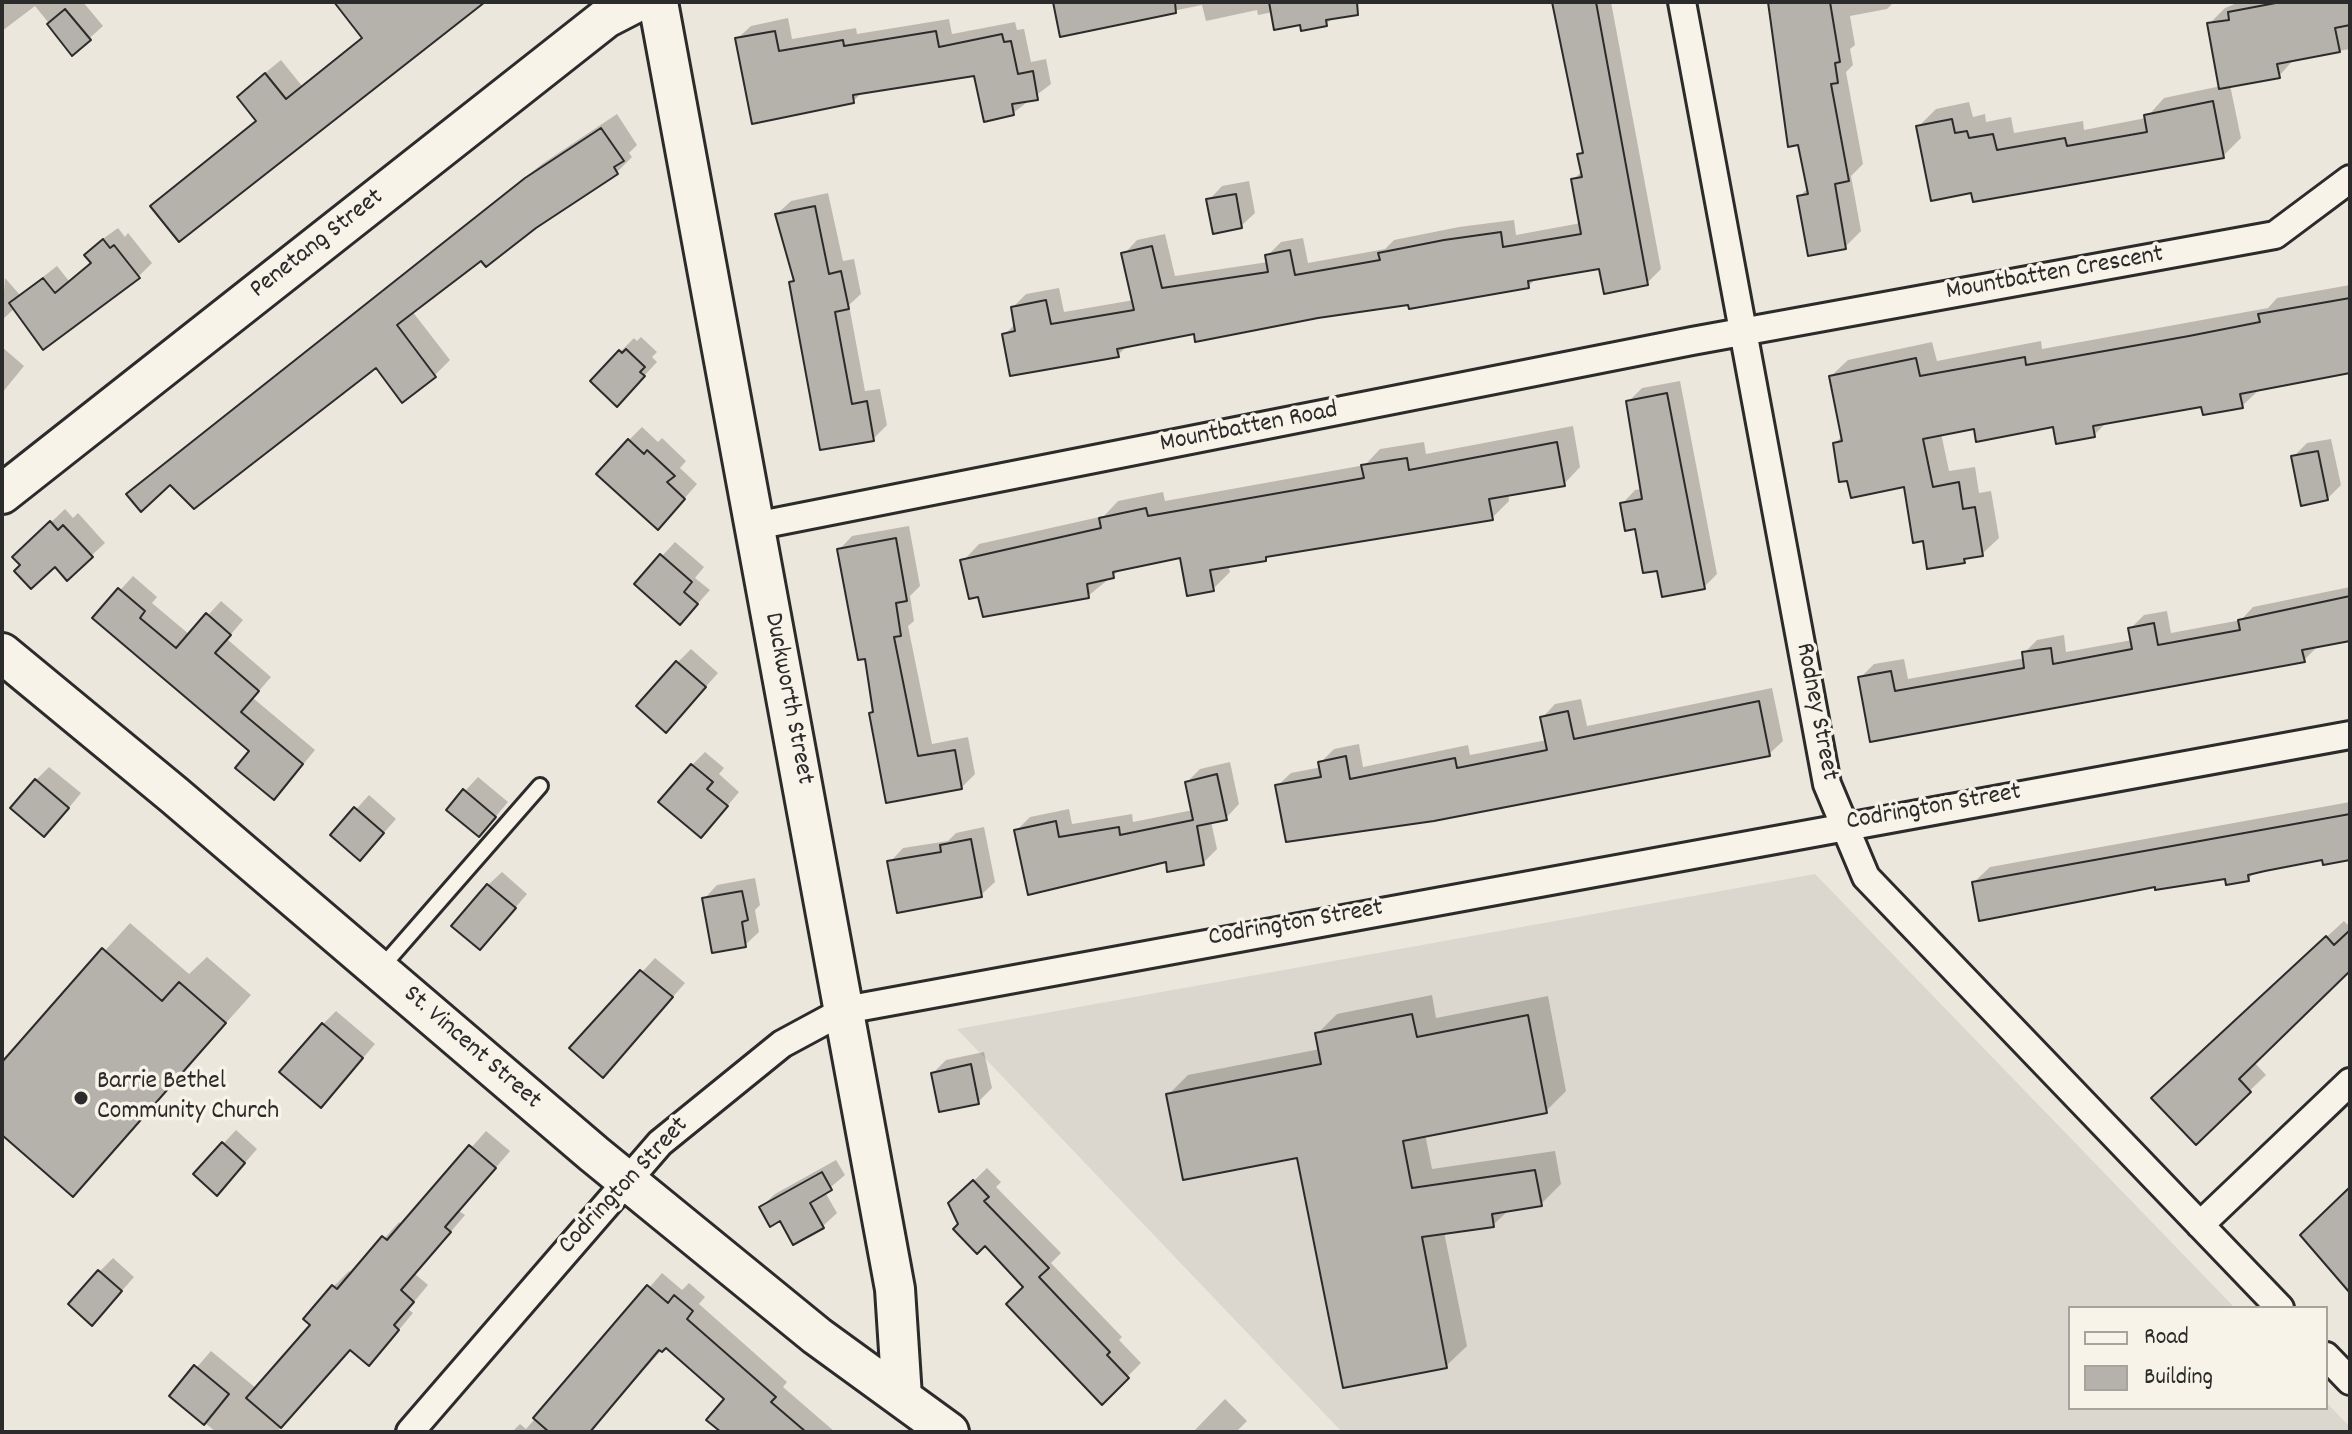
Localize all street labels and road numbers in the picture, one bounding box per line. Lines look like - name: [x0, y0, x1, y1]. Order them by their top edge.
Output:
- street label: Penetang Street: [245, 183, 391, 307]
- street label: Mountbatten Crescent: [1944, 241, 2166, 309]
- street label: Mountbatten Road: [1158, 396, 1340, 462]
- street label: Duckworth Street: [755, 610, 819, 788]
- street label: Rodney Street: [1786, 641, 1844, 783]
- street label: Codrington Street: [1844, 778, 2024, 840]
- street label: Codrington Street: [1206, 894, 1386, 956]
- street label: St. Vincent Street: [395, 980, 547, 1118]
- street label: Codrington Street: [553, 1112, 697, 1262]

